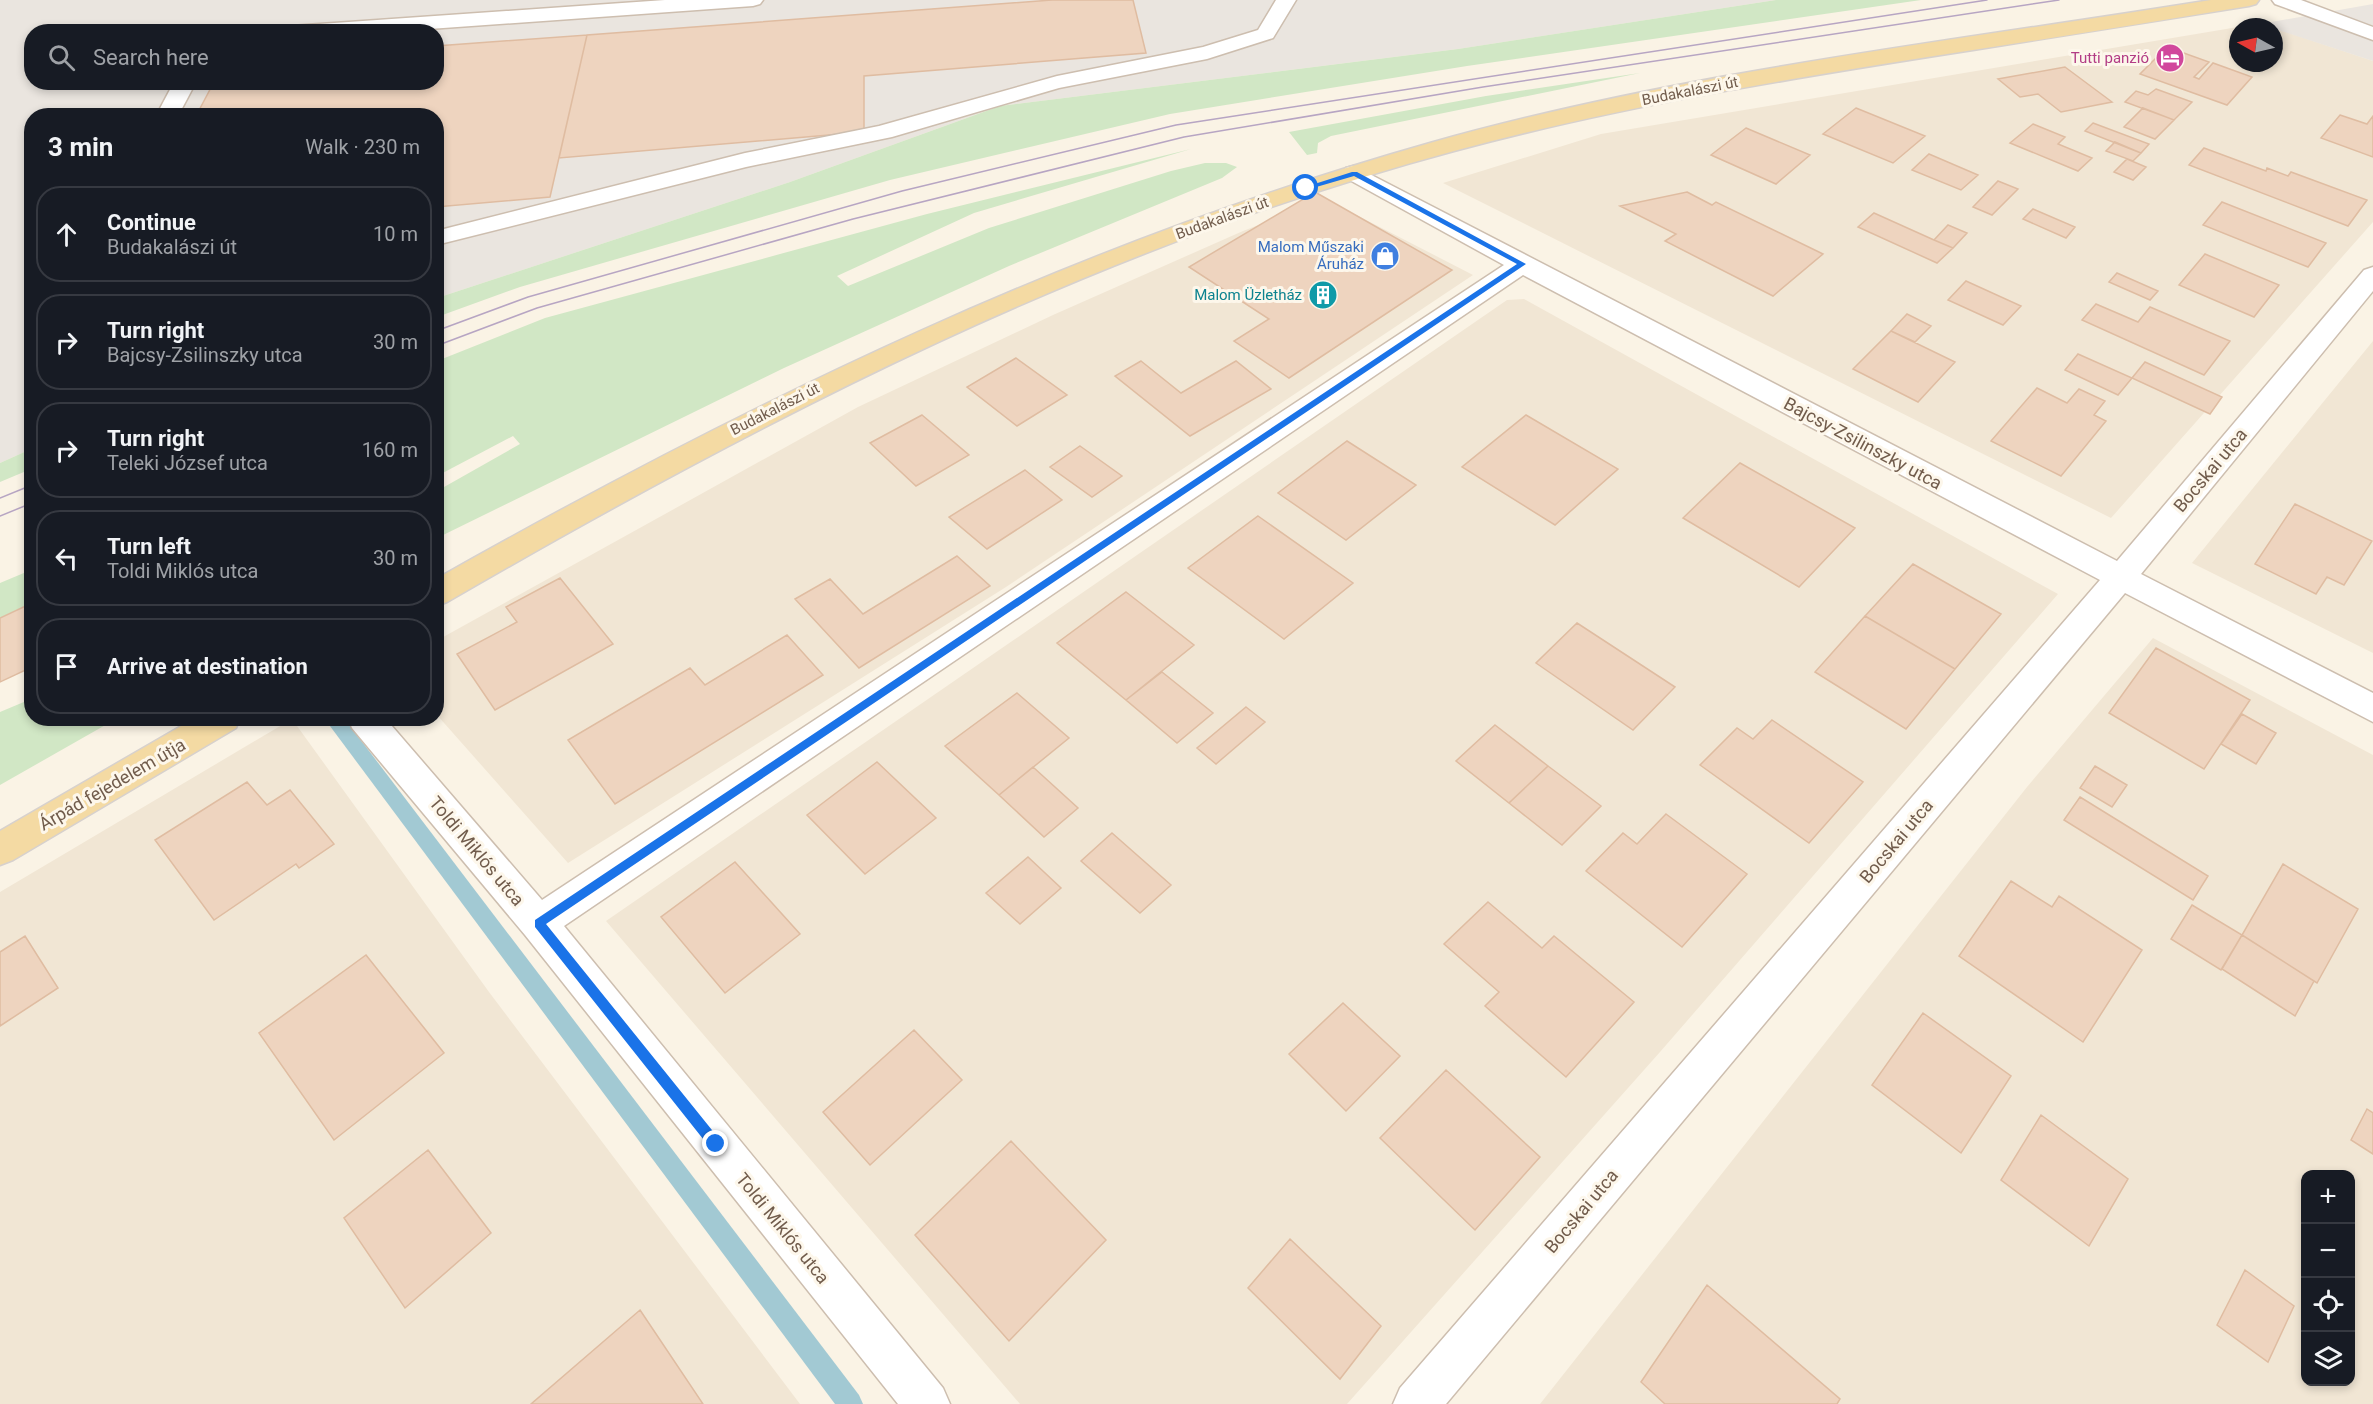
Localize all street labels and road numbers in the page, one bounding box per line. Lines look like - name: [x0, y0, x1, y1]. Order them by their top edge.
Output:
- street label: Budakalászi út: [1640, 73, 1740, 109]
- street label: Budakalászi út: [1173, 193, 1271, 243]
- street label: Budakalászi út: [727, 379, 823, 439]
- street label: Bajcsy-Zsilinszky utca: [1780, 392, 1946, 494]
- street label: Bocskai utca: [2169, 424, 2251, 516]
- street label: Árpád fejedelem útja: [35, 734, 189, 834]
- street label: Toldi Miklós utca: [425, 792, 529, 910]
- street label: Bocskai utca: [1855, 795, 1937, 887]
- street label: Bocskai utca: [1540, 1165, 1622, 1257]
- street label: Toldi Miklós utca: [732, 1168, 834, 1288]

